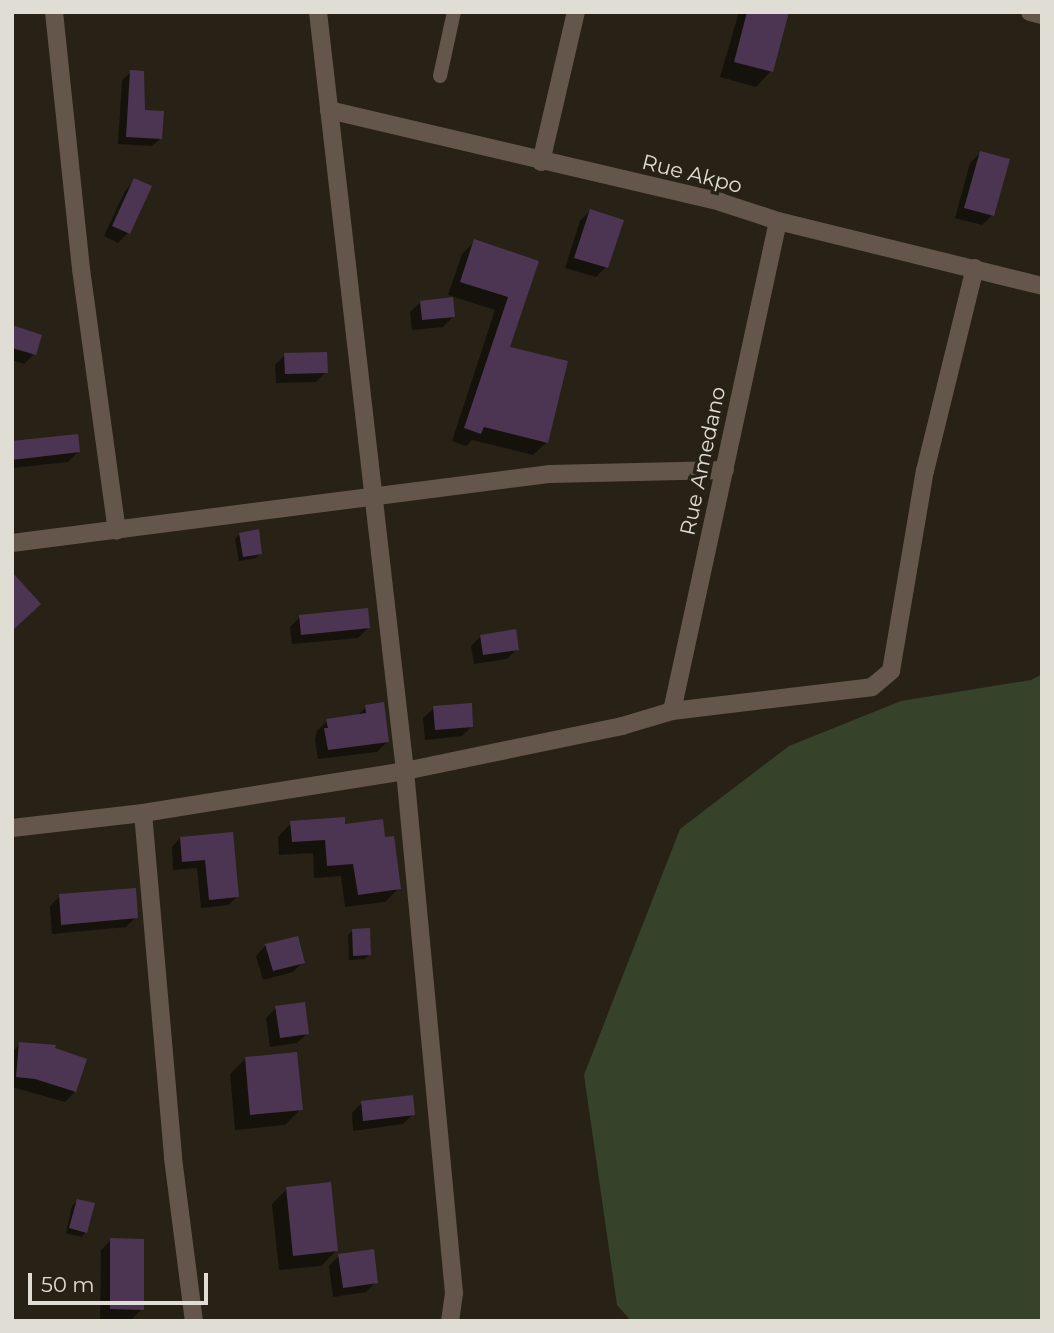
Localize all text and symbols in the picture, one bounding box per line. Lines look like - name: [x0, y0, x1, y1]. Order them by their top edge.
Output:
- street label: Rue Akpo: [639, 149, 745, 199]
- street label: Rue Amedano: [675, 384, 731, 538]
- scale bar: [32, 1260, 212, 1304]
- text: 50 m: [41, 1272, 95, 1297]

